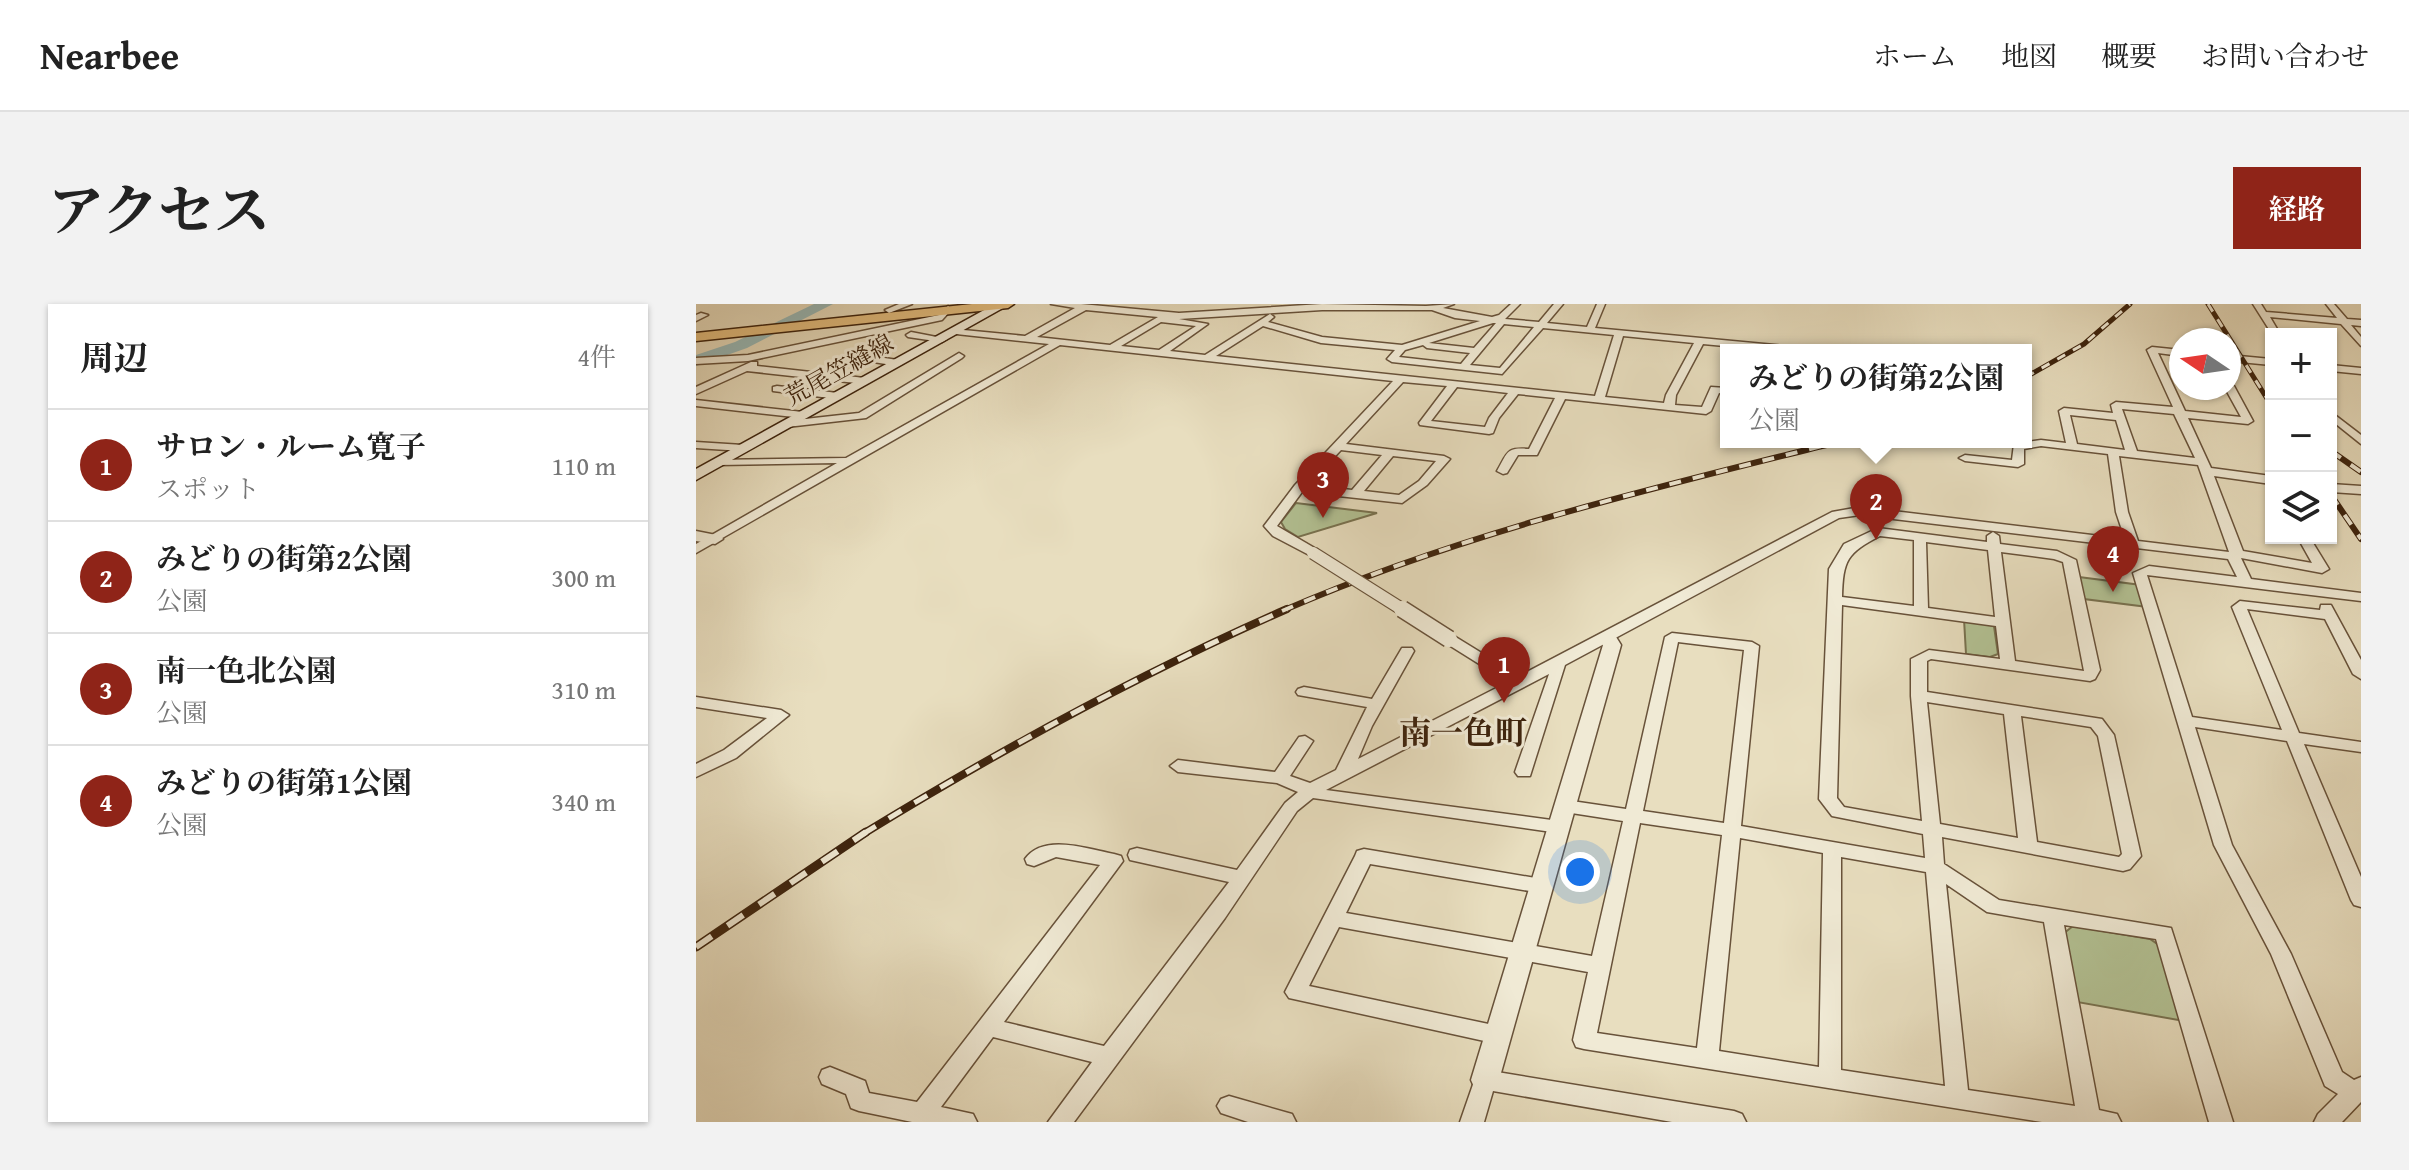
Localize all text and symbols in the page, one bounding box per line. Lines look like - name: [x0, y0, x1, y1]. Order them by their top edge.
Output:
- text: Nearbee: [40, 27, 179, 83]
- text: ホーム: [1873, 35, 1957, 76]
- text: 地図: [2001, 35, 2057, 76]
- text: 概要: [2101, 35, 2157, 76]
- text: お問い合わせ: [2201, 35, 2369, 76]
- button: 経路: [2233, 167, 2361, 249]
- text: アクセス: [48, 168, 270, 251]
- street label: 荒尾笠縫線: [778, 325, 900, 414]
- north arrow: [2169, 328, 2241, 400]
- map controls: [2265, 328, 2337, 544]
- button: +: [2265, 328, 2337, 400]
- text: 周辺: [80, 333, 148, 382]
- text: 4件: [577, 337, 616, 376]
- popup: [1720, 344, 2032, 448]
- text: みどりの街第2公園: [1748, 355, 2004, 399]
- text: 公園: [1748, 400, 1800, 439]
- button: −: [2265, 400, 2337, 472]
- text: サロン・ルーム寛子: [156, 424, 426, 468]
- text: 1: [99, 446, 113, 485]
- text: 110 m: [551, 446, 616, 485]
- pin: 3: [1297, 452, 1349, 518]
- text: スポット: [156, 469, 260, 508]
- button: layers: [2265, 472, 2337, 544]
- pin: 2: [1850, 474, 1902, 540]
- pin: 4: [2087, 526, 2139, 592]
- text: みどりの街第2公園: [156, 536, 412, 580]
- text: 2: [99, 558, 113, 597]
- text: 300 m: [551, 558, 616, 597]
- text: 公園: [156, 581, 208, 620]
- pin: 1: [1478, 637, 1530, 703]
- text: 南一色北公園: [156, 648, 336, 692]
- text: 3: [99, 670, 113, 709]
- text: 310 m: [551, 670, 616, 709]
- text: 公園: [156, 693, 208, 732]
- district label: 南一色町: [1399, 709, 1527, 756]
- text: みどりの街第1公園: [156, 760, 412, 804]
- text: 4: [99, 782, 113, 821]
- text: 340 m: [551, 782, 616, 821]
- text: 公園: [156, 805, 208, 844]
- your location: [1560, 852, 1600, 892]

